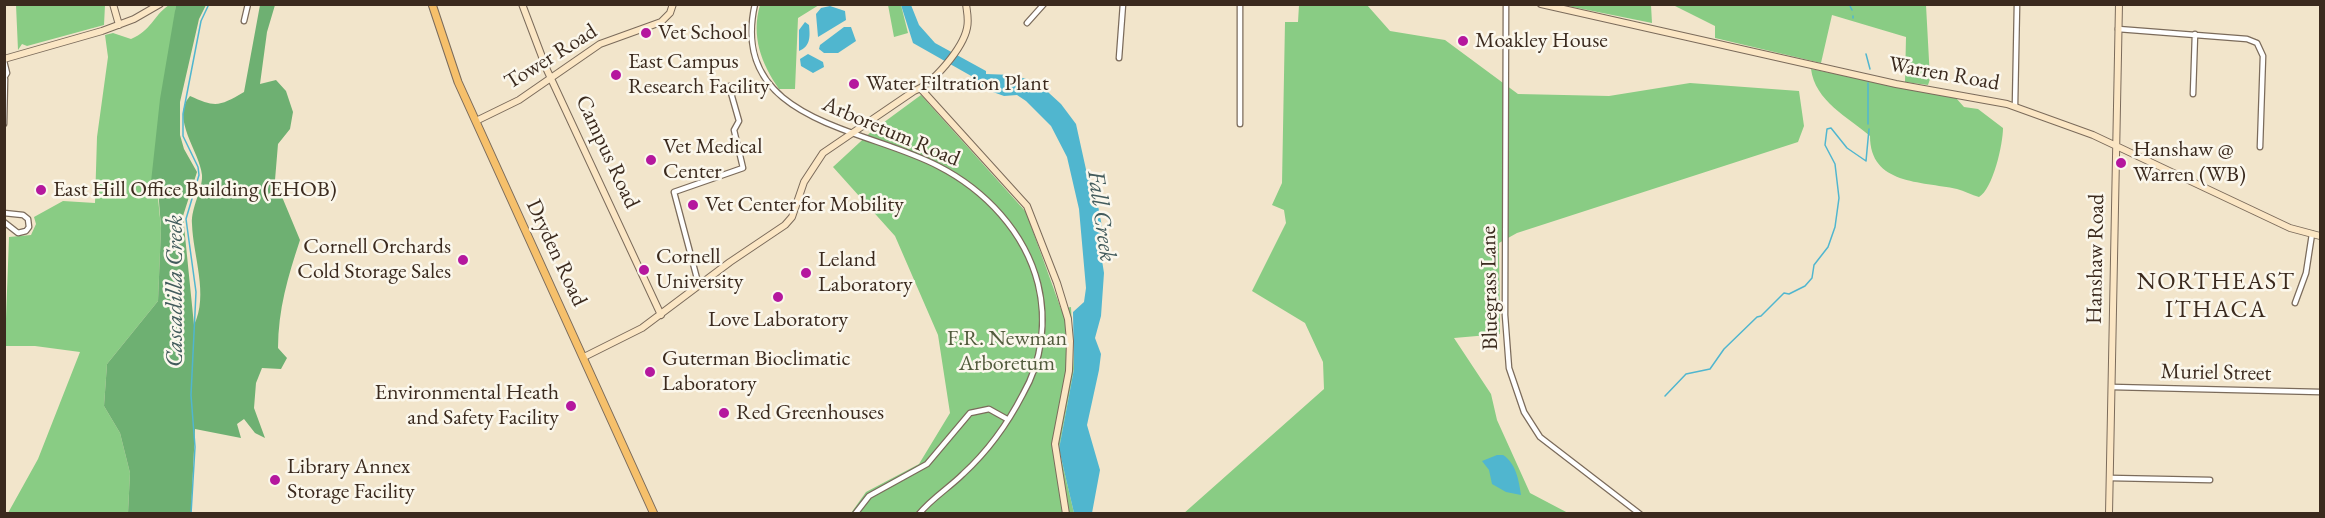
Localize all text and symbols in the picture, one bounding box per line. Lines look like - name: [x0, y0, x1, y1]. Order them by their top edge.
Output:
- street label: Tower Road: [500, 18, 602, 96]
- place label: Vet School: [658, 20, 748, 46]
- marker: Vet School: [639, 26, 653, 40]
- place label: Moakley House: [1475, 28, 1608, 54]
- marker: Moakley House: [1456, 34, 1470, 48]
- place label: East Campus Research Facility: [628, 49, 770, 100]
- street label: Warren Road: [1887, 51, 2001, 97]
- marker: East Campus Research Facility: [609, 68, 623, 82]
- place label: Water Filtration Plant: [866, 71, 1049, 97]
- marker: Water Filtration Plant: [847, 77, 861, 91]
- street label: Campus Road: [569, 91, 645, 213]
- street label: Arboretum Road: [818, 91, 964, 173]
- place label: Vet Medical Center: [663, 134, 762, 186]
- place label: Hanshaw @ Warren (WB): [2133, 137, 2246, 188]
- marker: Vet Medical Center: [644, 153, 658, 167]
- marker: Hanshaw @ Warren (WB): [2114, 156, 2128, 170]
- water label: Fall Creek: [1080, 169, 1122, 263]
- place label: East Hill Office Building (EHOB): [53, 177, 337, 203]
- marker: East Hill Office Building (EHOB): [34, 183, 48, 197]
- place label: Vet Center for Mobility: [705, 192, 904, 218]
- street label: Hanshaw Road: [2082, 194, 2110, 324]
- street label: Dryden Road: [520, 195, 592, 311]
- marker: Vet Center for Mobility: [686, 198, 700, 212]
- water label: Cascadilla Creek: [161, 215, 189, 367]
- street label: Bluegrass Lane: [1476, 226, 1504, 350]
- place label: Cornell Orchards Cold Storage Sales: [297, 234, 451, 286]
- place label: Cornell University: [656, 244, 743, 296]
- place label: Leland Laboratory: [818, 247, 913, 298]
- marker: Cornell Orchards Cold Storage Sales: [456, 253, 470, 267]
- marker: Cornell University: [637, 263, 651, 277]
- marker: Leland Laboratory: [799, 266, 813, 280]
- district label: NORTHEAST ITHACA: [2137, 268, 2295, 324]
- marker: Love Laboratory: [771, 290, 785, 304]
- place label: Love Laboratory: [708, 307, 848, 333]
- park label: F.R. Newman Arboretum: [947, 326, 1067, 378]
- place label: Guterman Bioclimatic Laboratory: [662, 346, 850, 398]
- street label: Muriel Street: [2160, 359, 2272, 387]
- marker: Guterman Bioclimatic Laboratory: [643, 365, 657, 379]
- place label: Environmental Heath and Safety Facility: [375, 380, 559, 432]
- marker: Environmental Heath and Safety Facility: [564, 399, 578, 413]
- place label: Red Greenhouses: [736, 400, 884, 426]
- marker: Red Greenhouses: [717, 406, 731, 420]
- place label: Library Annex Storage Facility: [287, 454, 415, 506]
- marker: Library Annex Storage Facility: [268, 473, 282, 487]

